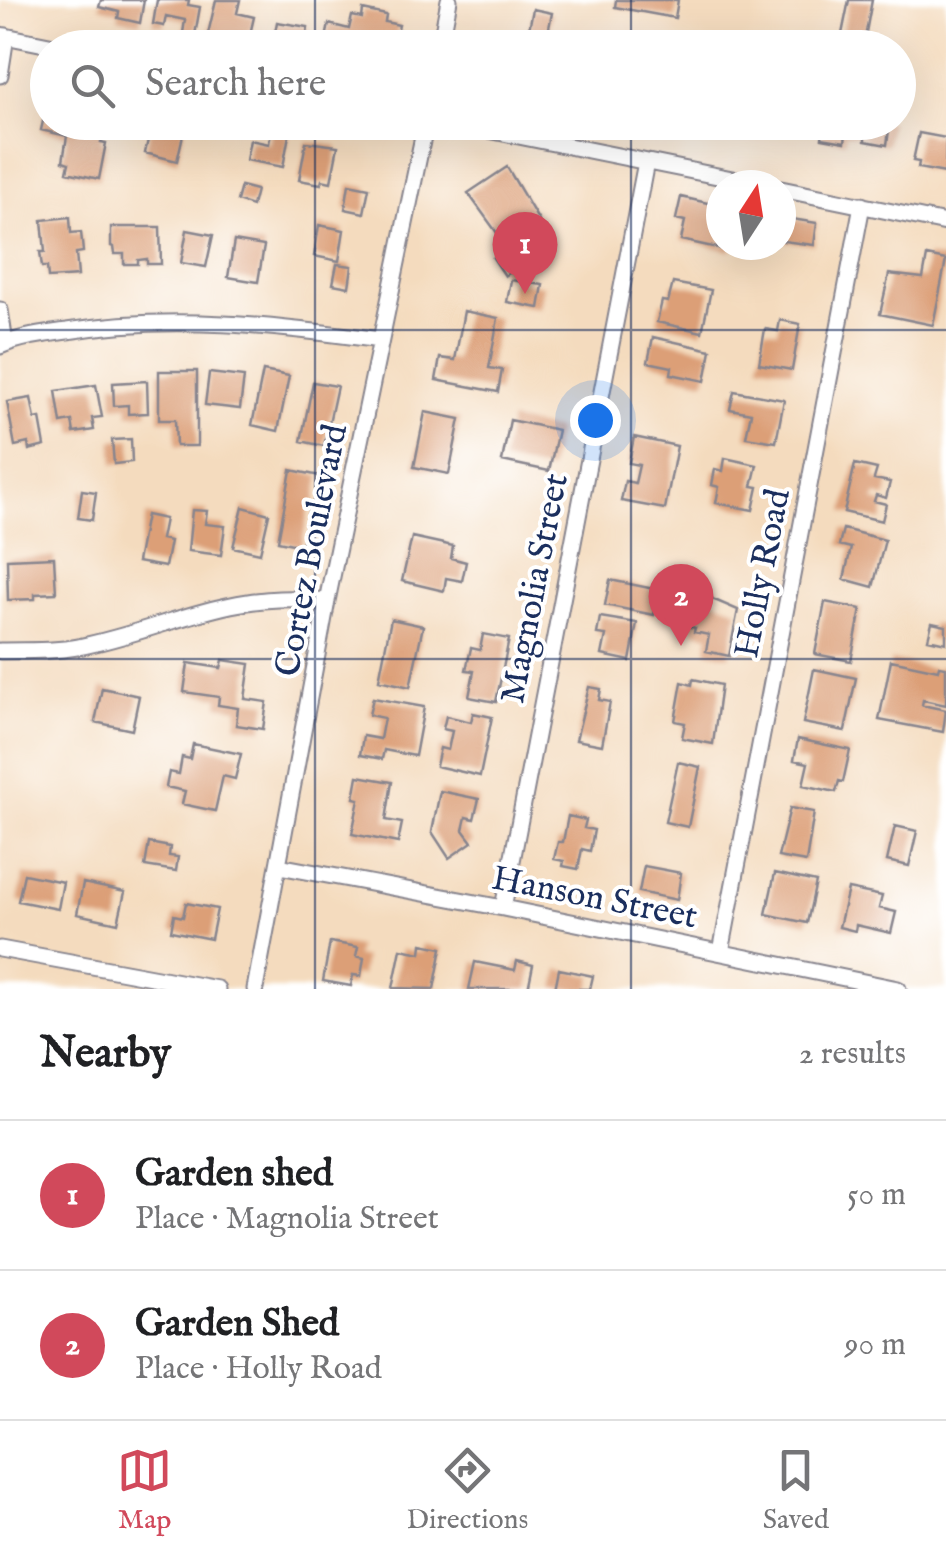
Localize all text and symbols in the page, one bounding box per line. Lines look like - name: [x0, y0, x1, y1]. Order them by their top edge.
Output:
- search box: [30, 30, 916, 140]
- icon: search: [65, 58, 120, 113]
- text: Search here: [145, 61, 326, 109]
- north arrow: [706, 170, 796, 260]
- pin: 1: [492, 212, 558, 294]
- your location: [570, 395, 621, 446]
- street label: Cortez Boulevard: [266, 420, 359, 680]
- street label: Magnolia Street: [491, 470, 580, 707]
- street label: Holly Road: [725, 485, 802, 662]
- pin: 2: [648, 564, 714, 646]
- street label: Hanson Street: [488, 857, 701, 940]
- text: Nearby: [40, 1028, 171, 1081]
- text: 2 results: [799, 1034, 906, 1075]
- text: Garden shed: [135, 1151, 333, 1199]
- text: 1: [67, 1175, 78, 1216]
- text: 50 m: [847, 1175, 906, 1216]
- text: Place · Magnolia Street: [135, 1199, 439, 1240]
- text: Garden Shed: [135, 1301, 339, 1349]
- text: 2: [65, 1325, 80, 1366]
- text: 90 m: [845, 1325, 906, 1366]
- text: Place · Holly Road: [135, 1349, 382, 1390]
- tab: Map: [117, 1443, 172, 1538]
- tab: Directions: [406, 1443, 528, 1538]
- tab: Saved: [763, 1443, 829, 1538]

